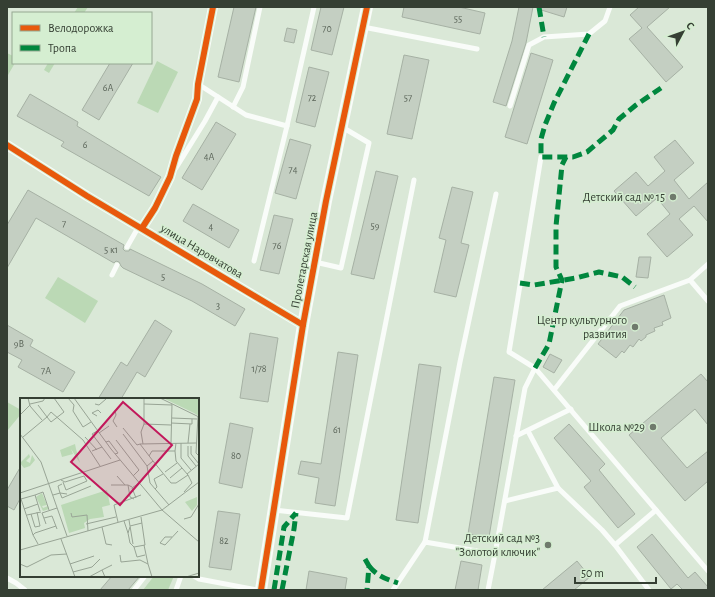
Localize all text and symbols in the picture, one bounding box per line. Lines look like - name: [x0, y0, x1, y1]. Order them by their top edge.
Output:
- legend: [12, 12, 152, 64]
- north arrow: [663, 12, 703, 52]
- house number: 55: [454, 14, 462, 24]
- text: С: [684, 20, 696, 32]
- text: Велодорожка: [48, 22, 114, 34]
- house number: 70: [322, 24, 332, 34]
- text: Тропа: [48, 42, 77, 54]
- house number: 6А: [103, 83, 113, 93]
- house number: 72: [308, 93, 317, 103]
- house number: 57: [404, 93, 412, 103]
- house number: 6: [83, 140, 88, 150]
- house number: 4А: [204, 152, 214, 162]
- house number: 74: [289, 165, 298, 175]
- place label: Детский сад № 15: [583, 191, 665, 203]
- marker: Детский сад № 15: [668, 192, 678, 202]
- street label: Пролетарская улица: [289, 210, 320, 310]
- house number: 7: [62, 219, 66, 229]
- street label: улица Наровчатова: [157, 221, 246, 281]
- house number: 59: [371, 221, 380, 231]
- house number: 4: [209, 222, 214, 232]
- house number: 76: [273, 241, 282, 251]
- house number: 5 к1: [104, 245, 118, 255]
- house number: 5: [161, 272, 165, 282]
- house number: 3: [216, 301, 220, 311]
- place label: Центр культурного развития: [537, 314, 627, 340]
- marker: Центр культурного развития: [630, 322, 640, 332]
- house number: 9В: [14, 339, 25, 349]
- house number: 1/78: [251, 364, 267, 374]
- house number: 7А: [41, 366, 51, 376]
- inset map: [20, 398, 199, 577]
- place label: Школа №29: [588, 421, 645, 433]
- marker: Школа №29: [648, 422, 658, 432]
- house number: 61: [333, 425, 341, 435]
- house number: 80: [231, 451, 241, 461]
- place label: Детский сад №3 "Золотой ключик": [456, 532, 540, 558]
- house number: 82: [219, 536, 229, 546]
- marker: Детский сад №3 "Золотой ключик": [543, 540, 553, 550]
- scale bar: [575, 559, 656, 585]
- text: 50 m: [581, 567, 604, 579]

